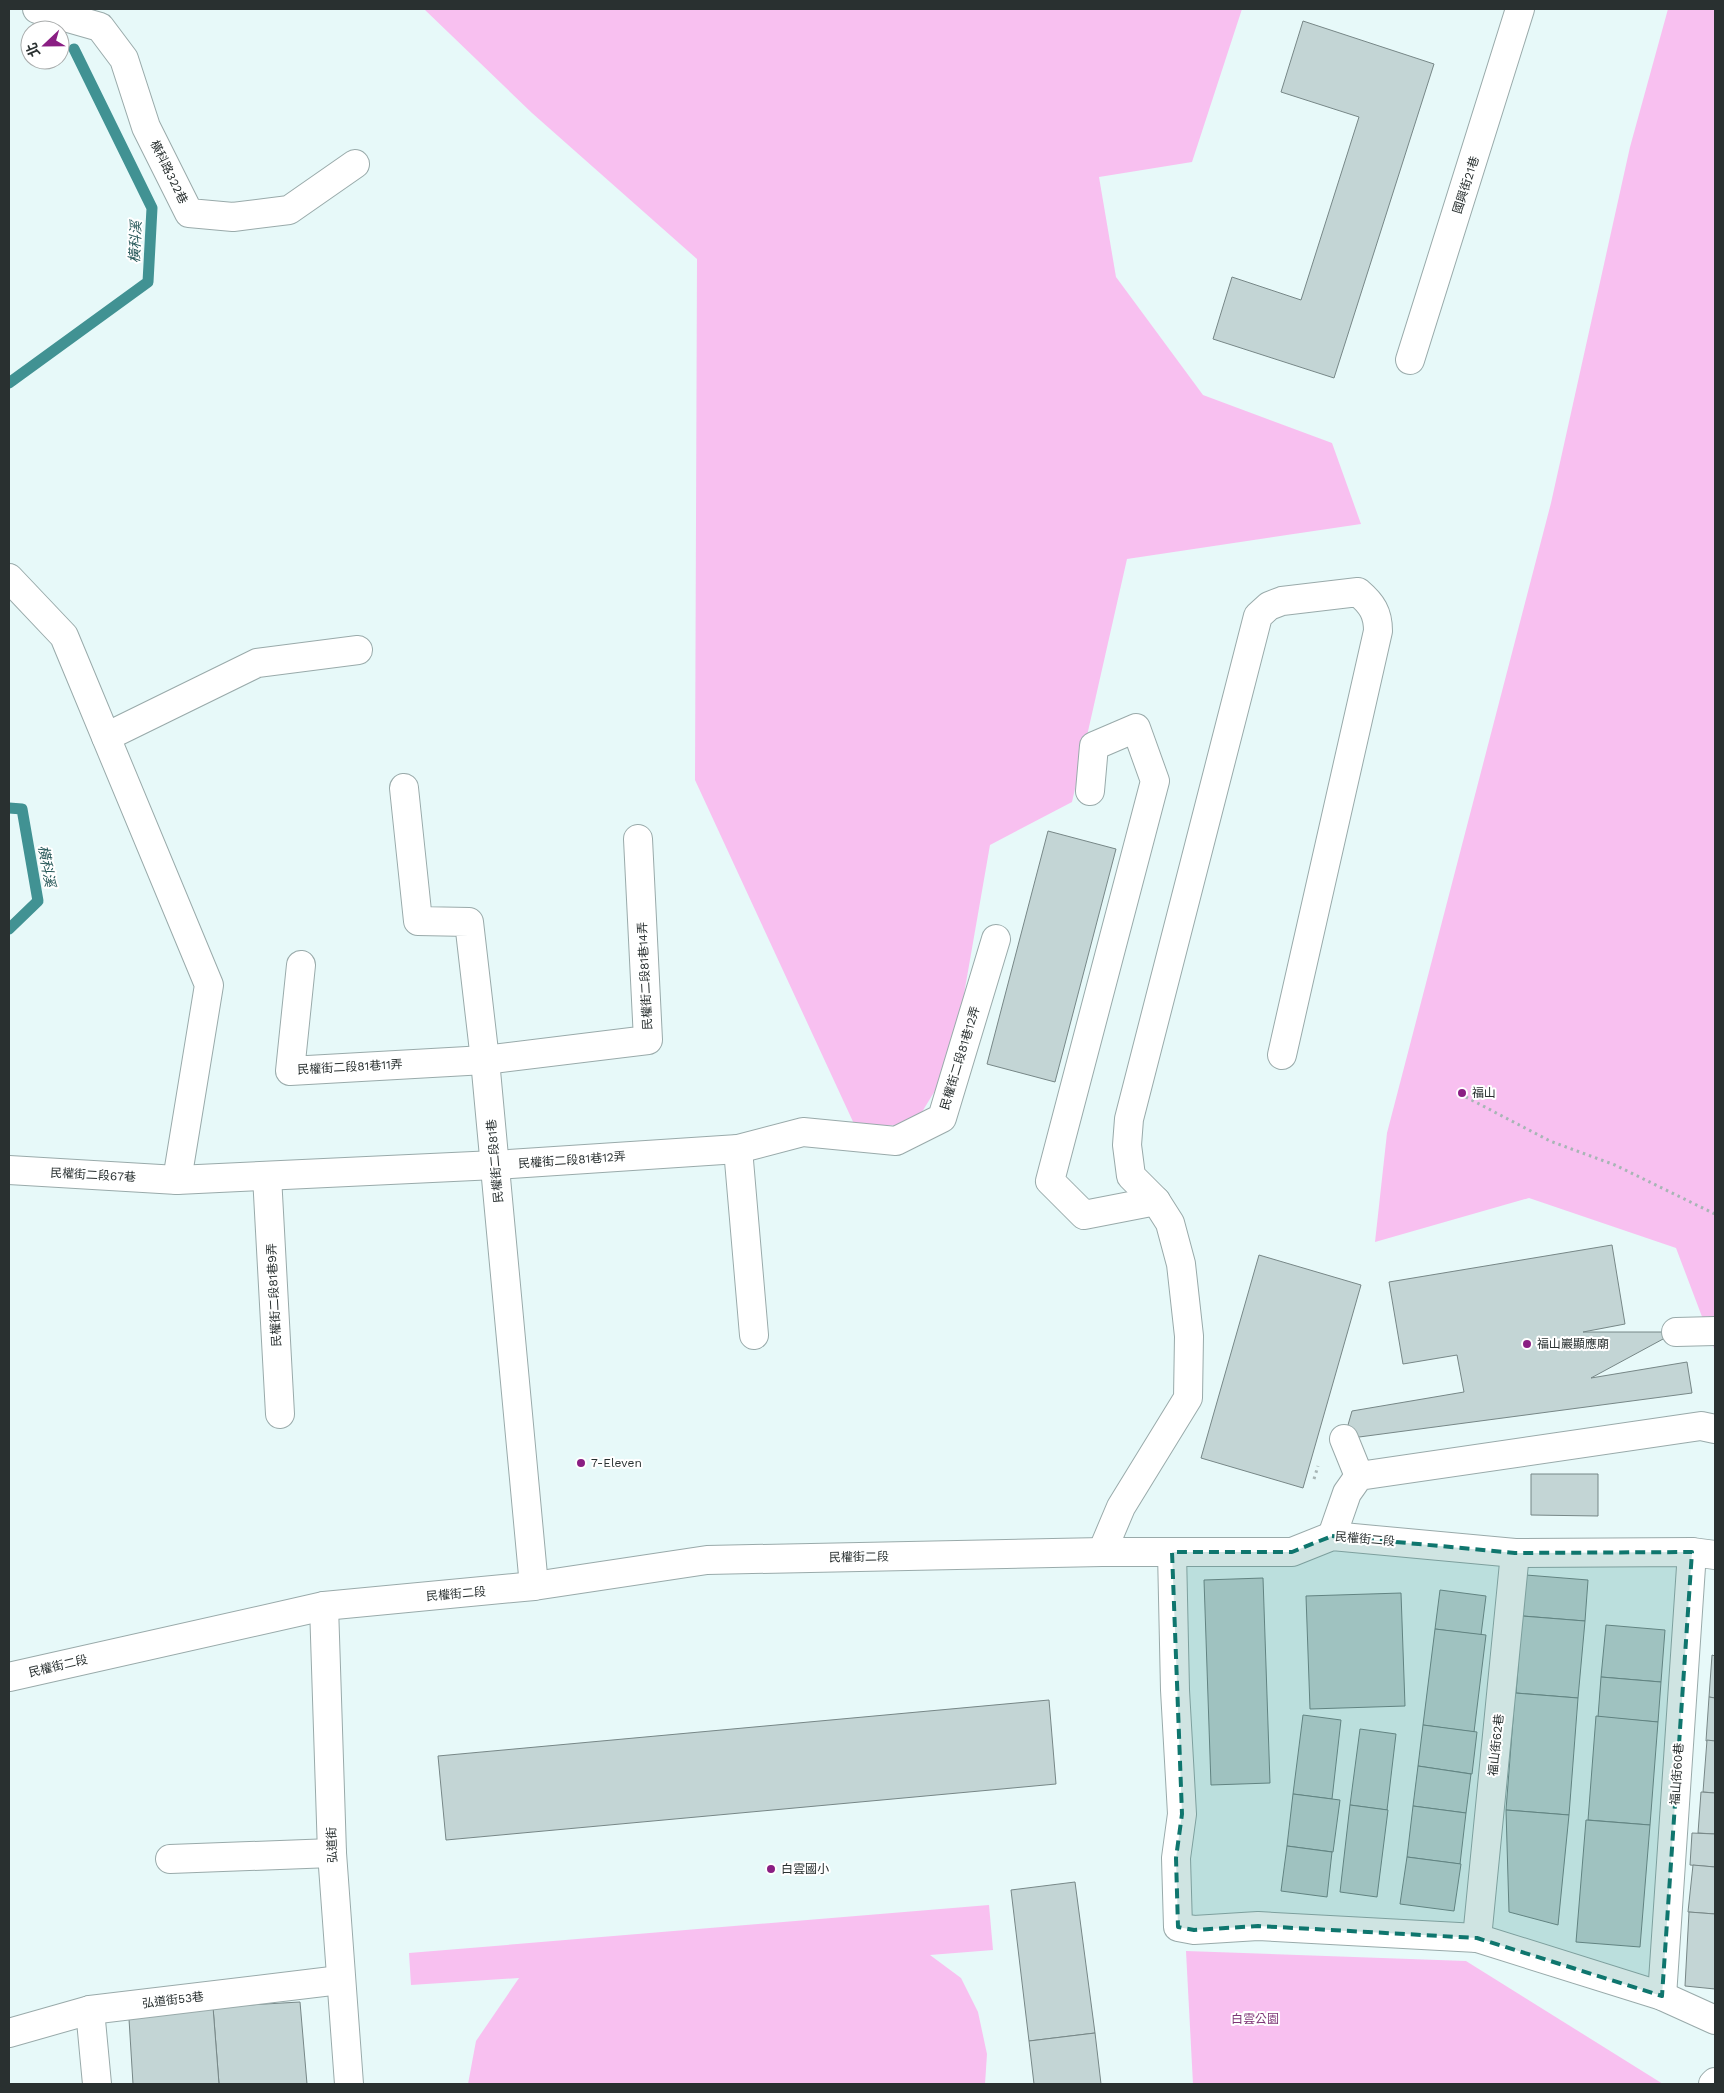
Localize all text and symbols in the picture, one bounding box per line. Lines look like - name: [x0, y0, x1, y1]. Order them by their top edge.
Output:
- north arrow: [20, 20, 70, 70]
- text: 北: [23, 40, 43, 59]
- street label: 橫科路322巷: [148, 138, 190, 206]
- street label: 國興街21巷: [1450, 154, 1482, 216]
- water label: 橫科溪: [126, 219, 144, 263]
- water label: 橫科溪: [35, 844, 59, 890]
- street label: 民權街二段81巷14弄: [635, 922, 655, 1030]
- street label: 民權街二段81巷12弄: [938, 1004, 982, 1112]
- street label: 民權街二段81巷11弄: [297, 1057, 403, 1077]
- place label: 福山: [1472, 1086, 1496, 1100]
- marker: 福山: [1456, 1087, 1468, 1099]
- street label: 民權街二段81巷: [484, 1119, 506, 1203]
- street label: 民權街二段81巷12弄: [518, 1149, 626, 1171]
- street label: 民權街二段67巷: [50, 1166, 136, 1184]
- street label: 民權街二段81巷9弄: [264, 1243, 284, 1347]
- place label: 福山巖顯應廟: [1537, 1337, 1609, 1351]
- marker: 福山巖顯應廟: [1521, 1338, 1533, 1350]
- place label: 7-Eleven: [591, 1456, 642, 1470]
- marker: 7-Eleven: [575, 1457, 587, 1469]
- street label: 民權街二段: [1334, 1529, 1396, 1549]
- street label: 民權街二段: [829, 1549, 889, 1565]
- street label: 民權街二段: [425, 1584, 487, 1604]
- street label: 民權街二段: [27, 1652, 89, 1680]
- street label: 福山街62巷: [1486, 1713, 1506, 1777]
- street label: 福山街60巷: [1668, 1742, 1686, 1806]
- street label: 弘道街: [324, 1827, 340, 1863]
- place label: 白雲國小: [781, 1862, 829, 1876]
- marker: 白雲國小: [765, 1863, 777, 1875]
- street label: 弘道街53巷: [141, 1989, 205, 2011]
- park label: 白雲公園: [1231, 2012, 1279, 2026]

